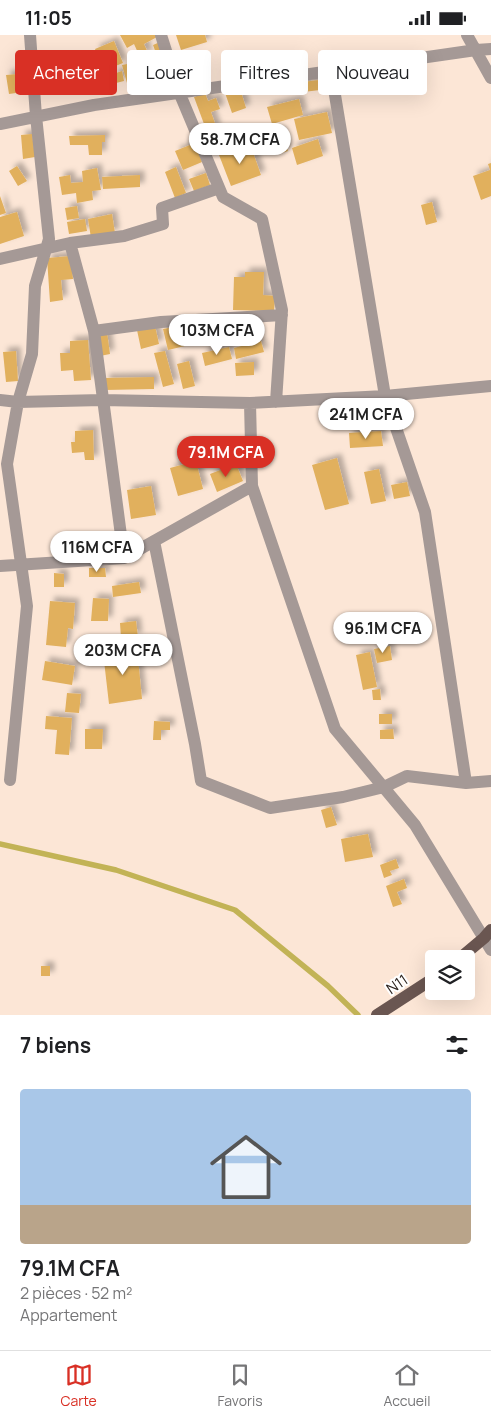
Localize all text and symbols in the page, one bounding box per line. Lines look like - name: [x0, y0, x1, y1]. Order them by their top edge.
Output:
- text: 11:05: [25, 5, 72, 31]
- chip: Acheter: [15, 50, 117, 95]
- chip: Louer: [127, 50, 211, 95]
- chip: Filtres: [221, 50, 308, 95]
- chip: Nouveau: [318, 50, 427, 95]
- pin: 58.7M CFA: [183, 123, 297, 165]
- text: 58.7M CFA: [200, 128, 280, 150]
- pin: 103M CFA: [165, 313, 269, 356]
- text: 103M CFA: [180, 319, 254, 341]
- pin: 241M CFA: [314, 397, 418, 440]
- text: 241M CFA: [329, 403, 403, 425]
- pin: 79.1M CFA: [169, 435, 283, 478]
- text: 79.1M CFA: [188, 441, 264, 463]
- pin: 116M CFA: [45, 531, 149, 573]
- text: 116M CFA: [61, 536, 133, 558]
- pin: 96.1M CFA: [326, 611, 440, 654]
- text: 96.1M CFA: [344, 617, 422, 639]
- pin: 203M CFA: [71, 633, 175, 676]
- text: 203M CFA: [85, 639, 162, 661]
- map controls: [425, 950, 475, 1000]
- button: layers: [425, 950, 475, 1000]
- street label: N11: [382, 969, 412, 999]
- text: 7 biens: [20, 1031, 91, 1059]
- icon: filters: [443, 1031, 471, 1059]
- icon: home: [201, 1122, 291, 1212]
- text: 79.1M CFA: [20, 1254, 120, 1282]
- text: 2 pièces · 52 m²: [20, 1282, 132, 1304]
- text: Appartement: [20, 1304, 117, 1326]
- tab: Carte: [60, 1361, 97, 1410]
- tab: Favoris: [218, 1361, 263, 1410]
- tab: Accueil: [383, 1361, 431, 1410]

